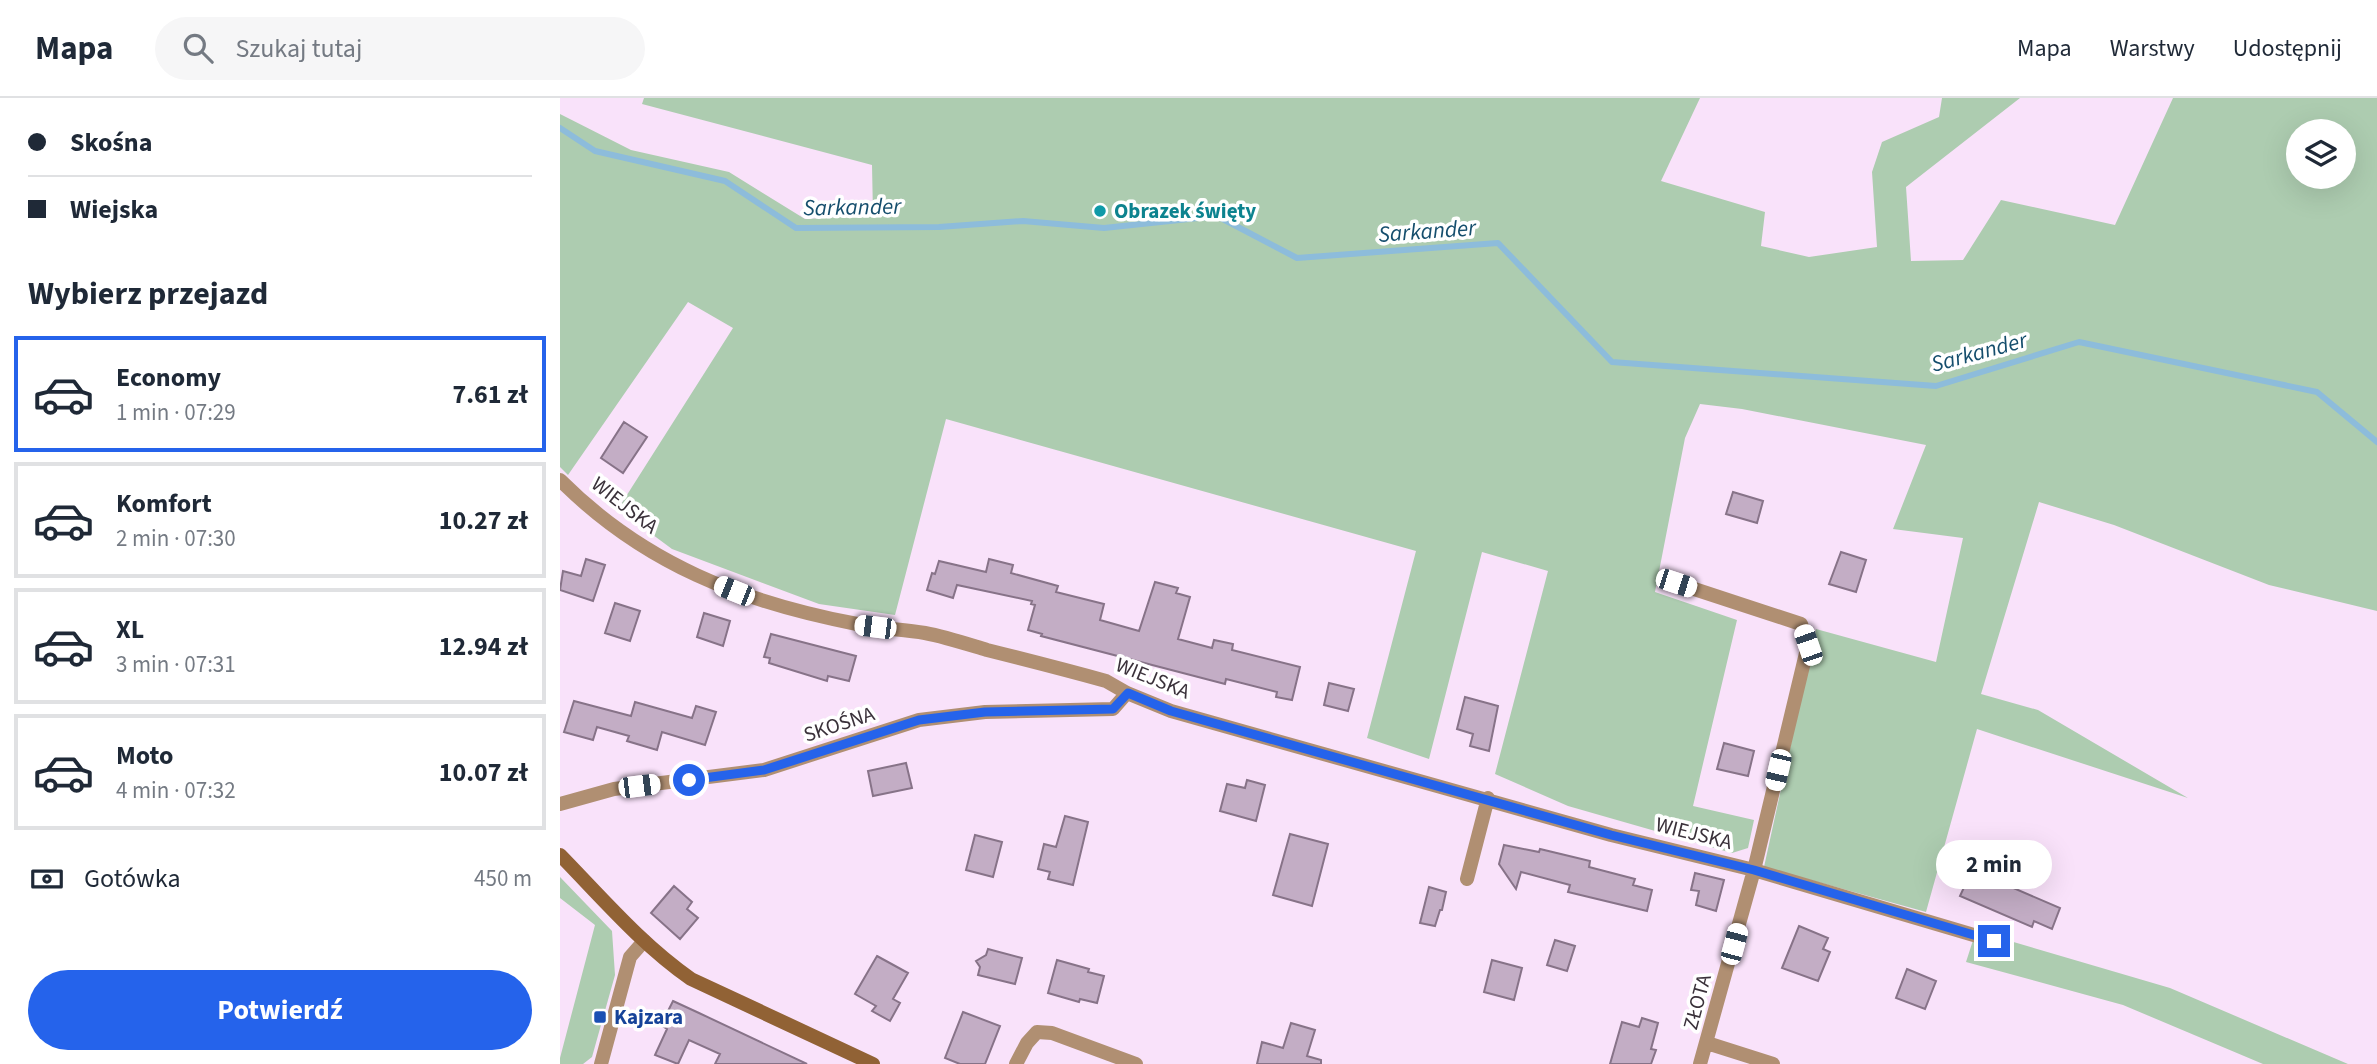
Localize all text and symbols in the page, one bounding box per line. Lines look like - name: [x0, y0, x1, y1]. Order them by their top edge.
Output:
- search box: [155, 17, 645, 80]
- text: Mapa: [35, 25, 113, 72]
- icon: search: [179, 29, 217, 67]
- text: Szukaj tutaj: [235, 30, 362, 67]
- text: Mapa: [2017, 31, 2072, 66]
- text: Warstwy: [2110, 31, 2195, 66]
- text: Udostępnij: [2233, 31, 2342, 66]
- map controls: [2286, 119, 2356, 189]
- button: layers: [2286, 119, 2356, 189]
- text: Skośna: [70, 124, 152, 161]
- water label: Sarkander: [803, 190, 902, 224]
- text: Wiejska: [70, 191, 158, 228]
- place label: Obrazek święty: [1114, 196, 1256, 226]
- marker: Obrazek święty: [1092, 203, 1108, 219]
- water label: Sarkander: [1377, 211, 1478, 251]
- text: Wybierz przejazd: [28, 271, 268, 317]
- water label: Sarkander: [1927, 323, 2032, 381]
- text: Economy: [116, 359, 221, 396]
- icon: car: [32, 363, 95, 426]
- text: 7.61 zł: [453, 376, 528, 413]
- text: 1 min · 07:29: [116, 396, 236, 429]
- street label: WIEJSKA: [585, 469, 665, 541]
- text: Komfort: [116, 485, 212, 522]
- icon: car: [32, 489, 95, 552]
- text: 10.27 zł: [439, 502, 528, 539]
- text: 2 min · 07:30: [116, 522, 236, 555]
- car: [1653, 567, 1700, 599]
- car: [711, 573, 758, 609]
- text: XL: [116, 611, 144, 648]
- car: [853, 614, 898, 640]
- icon: car: [32, 615, 95, 678]
- car: [1792, 622, 1825, 668]
- text: 12.94 zł: [439, 628, 528, 665]
- text: 3 min · 07:31: [116, 648, 236, 681]
- street label: WIEJSKA: [1111, 650, 1195, 707]
- street label: SKOŚNA: [800, 698, 879, 750]
- text: Moto: [116, 737, 173, 774]
- icon: car: [32, 741, 95, 804]
- car: [1764, 747, 1793, 793]
- text: 10.07 zł: [439, 754, 528, 791]
- route start: [673, 764, 705, 796]
- car: [617, 773, 662, 799]
- text: 4 min · 07:32: [116, 774, 236, 807]
- street label: WIEJSKA: [1653, 809, 1736, 857]
- callout: 2 min: [1936, 840, 2052, 888]
- text: 2 min: [1966, 848, 2022, 881]
- icon: cash: [28, 860, 66, 898]
- text: Gotówka: [84, 860, 181, 897]
- text: 450 m: [474, 862, 532, 895]
- car: [1719, 921, 1750, 967]
- route end: [1978, 925, 2010, 957]
- button: Potwierdź: [28, 970, 532, 1050]
- street label: ZŁOTA: [1675, 970, 1719, 1033]
- place label: Kajzara: [614, 1002, 683, 1032]
- marker: Kajzara: [592, 1009, 608, 1025]

